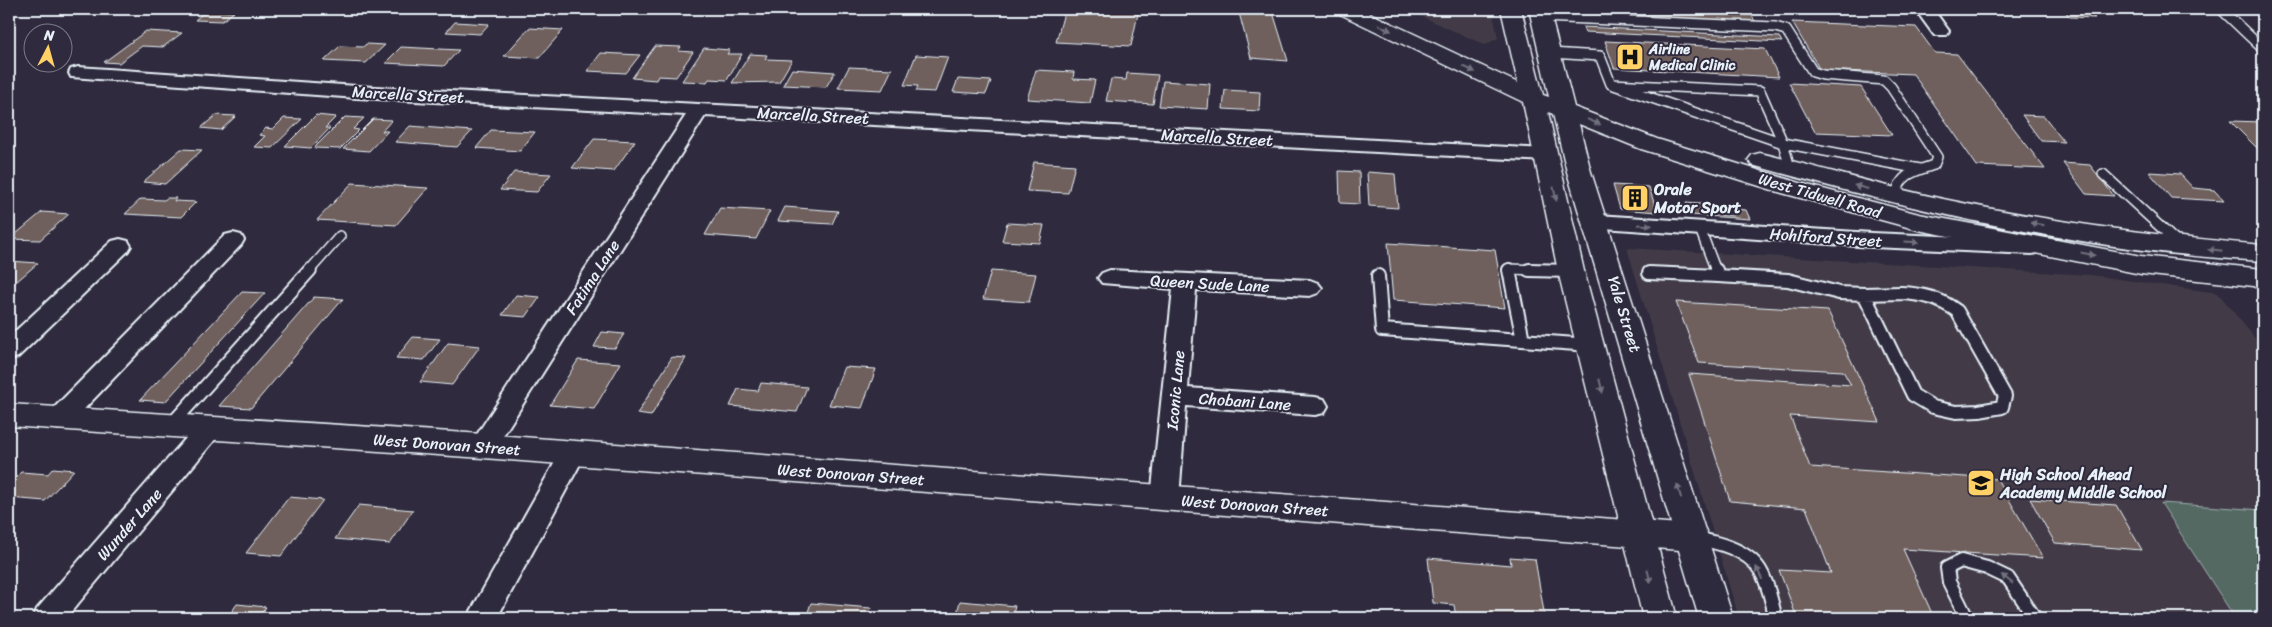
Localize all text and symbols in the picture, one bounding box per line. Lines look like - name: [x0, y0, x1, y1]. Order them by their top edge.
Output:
- north arrow: [22, 22, 72, 72]
- text: N: [42, 23, 56, 49]
- one-way arrow: [1378, 24, 1392, 32]
- place label: Airline Medical Clinic: [1648, 37, 1737, 78]
- hospital icon: Airline Medical Clinic: [1615, 42, 1645, 72]
- one-way arrow: [1462, 65, 1476, 73]
- street label: Marcella Street: [351, 77, 465, 112]
- street label: Marcella Street: [756, 98, 870, 133]
- one-way arrow: [1587, 118, 1601, 126]
- street label: Marcella Street: [1160, 120, 1274, 155]
- street label: West Tidwell Road: [1755, 164, 1886, 227]
- place label: Orale Motor Sport: [1653, 175, 1741, 222]
- one-way arrow: [1853, 182, 1868, 190]
- building icon: Orale Motor Sport: [1620, 183, 1650, 213]
- one-way arrow: [1551, 186, 1559, 202]
- street label: Hohlford Street: [1769, 219, 1883, 256]
- one-way arrow: [2028, 219, 2044, 227]
- one-way arrow: [1637, 222, 1653, 230]
- street label: Fatima Lane: [557, 234, 628, 321]
- one-way arrow: [1904, 239, 1920, 247]
- one-way arrow: [2206, 246, 2222, 254]
- one-way arrow: [2081, 251, 2097, 259]
- street label: Queen Sude Lane: [1150, 266, 1270, 301]
- street label: Yale Street: [1599, 272, 1650, 356]
- street label: Iconic Lane: [1157, 349, 1193, 432]
- one-way arrow: [1597, 378, 1605, 393]
- street label: Chobani Lane: [1198, 384, 1292, 419]
- street label: West Donovan Street: [372, 425, 522, 464]
- street label: West Donovan Street: [776, 455, 926, 494]
- place label: High School Ahead Academy Middle School: [1999, 460, 2168, 507]
- school or university icon: High School Ahead Academy Middle School: [1966, 468, 1996, 498]
- street label: Wunder Lane: [89, 481, 170, 567]
- one-way arrow: [1674, 483, 1682, 498]
- street label: West Donovan Street: [1180, 486, 1330, 525]
- one-way arrow: [1755, 565, 1764, 580]
- one-way arrow: [1645, 568, 1653, 583]
- one-way arrow: [2000, 574, 2013, 584]

